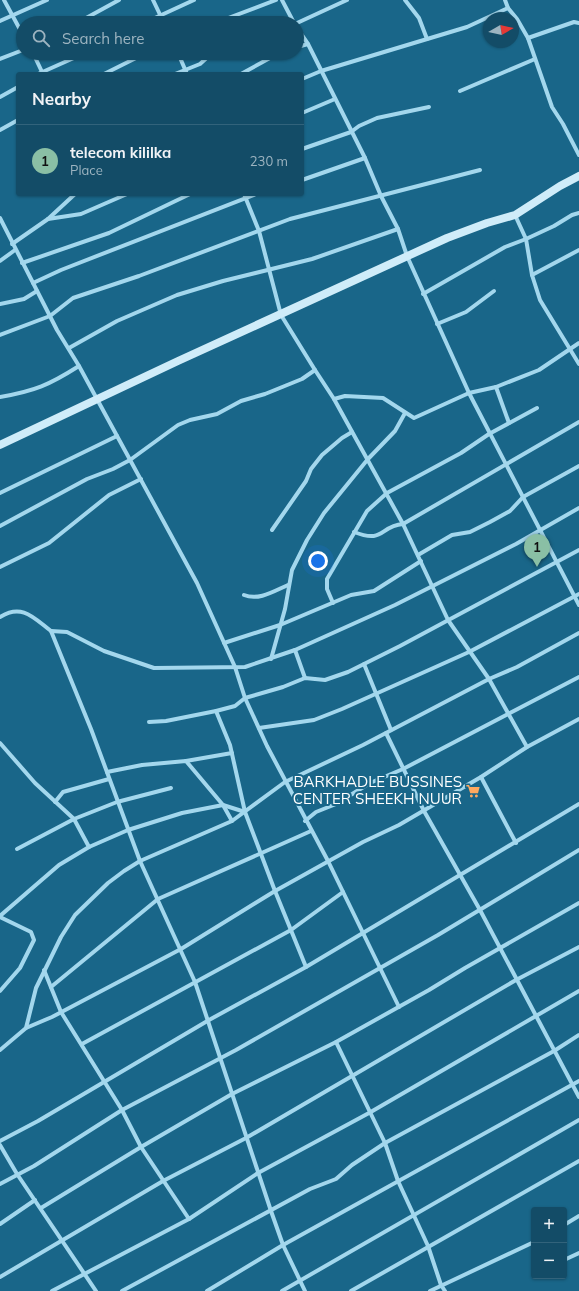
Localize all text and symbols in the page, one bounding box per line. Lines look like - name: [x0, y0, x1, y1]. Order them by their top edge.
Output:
- north arrow: [483, 12, 519, 48]
- search box: [16, 16, 304, 60]
- icon: search: [30, 27, 52, 49]
- text: Search here: [62, 29, 144, 48]
- text: Nearby: [32, 88, 91, 109]
- text: telecom kililka: [70, 143, 171, 162]
- text: 1: [41, 153, 49, 169]
- text: 230 m: [250, 153, 288, 169]
- text: Place: [70, 162, 103, 178]
- pin: 1: [524, 534, 550, 567]
- your location: [308, 551, 328, 571]
- place label: BARKHADLE BUSSINES CENTER SHEEKH NUUR: [293, 772, 462, 808]
- supermarket icon: BARKHADLE BUSSINES CENTER SHEEKH NUUR: [465, 783, 481, 799]
- map controls: [531, 1207, 567, 1279]
- button: +: [531, 1207, 567, 1243]
- button: −: [531, 1243, 567, 1279]

